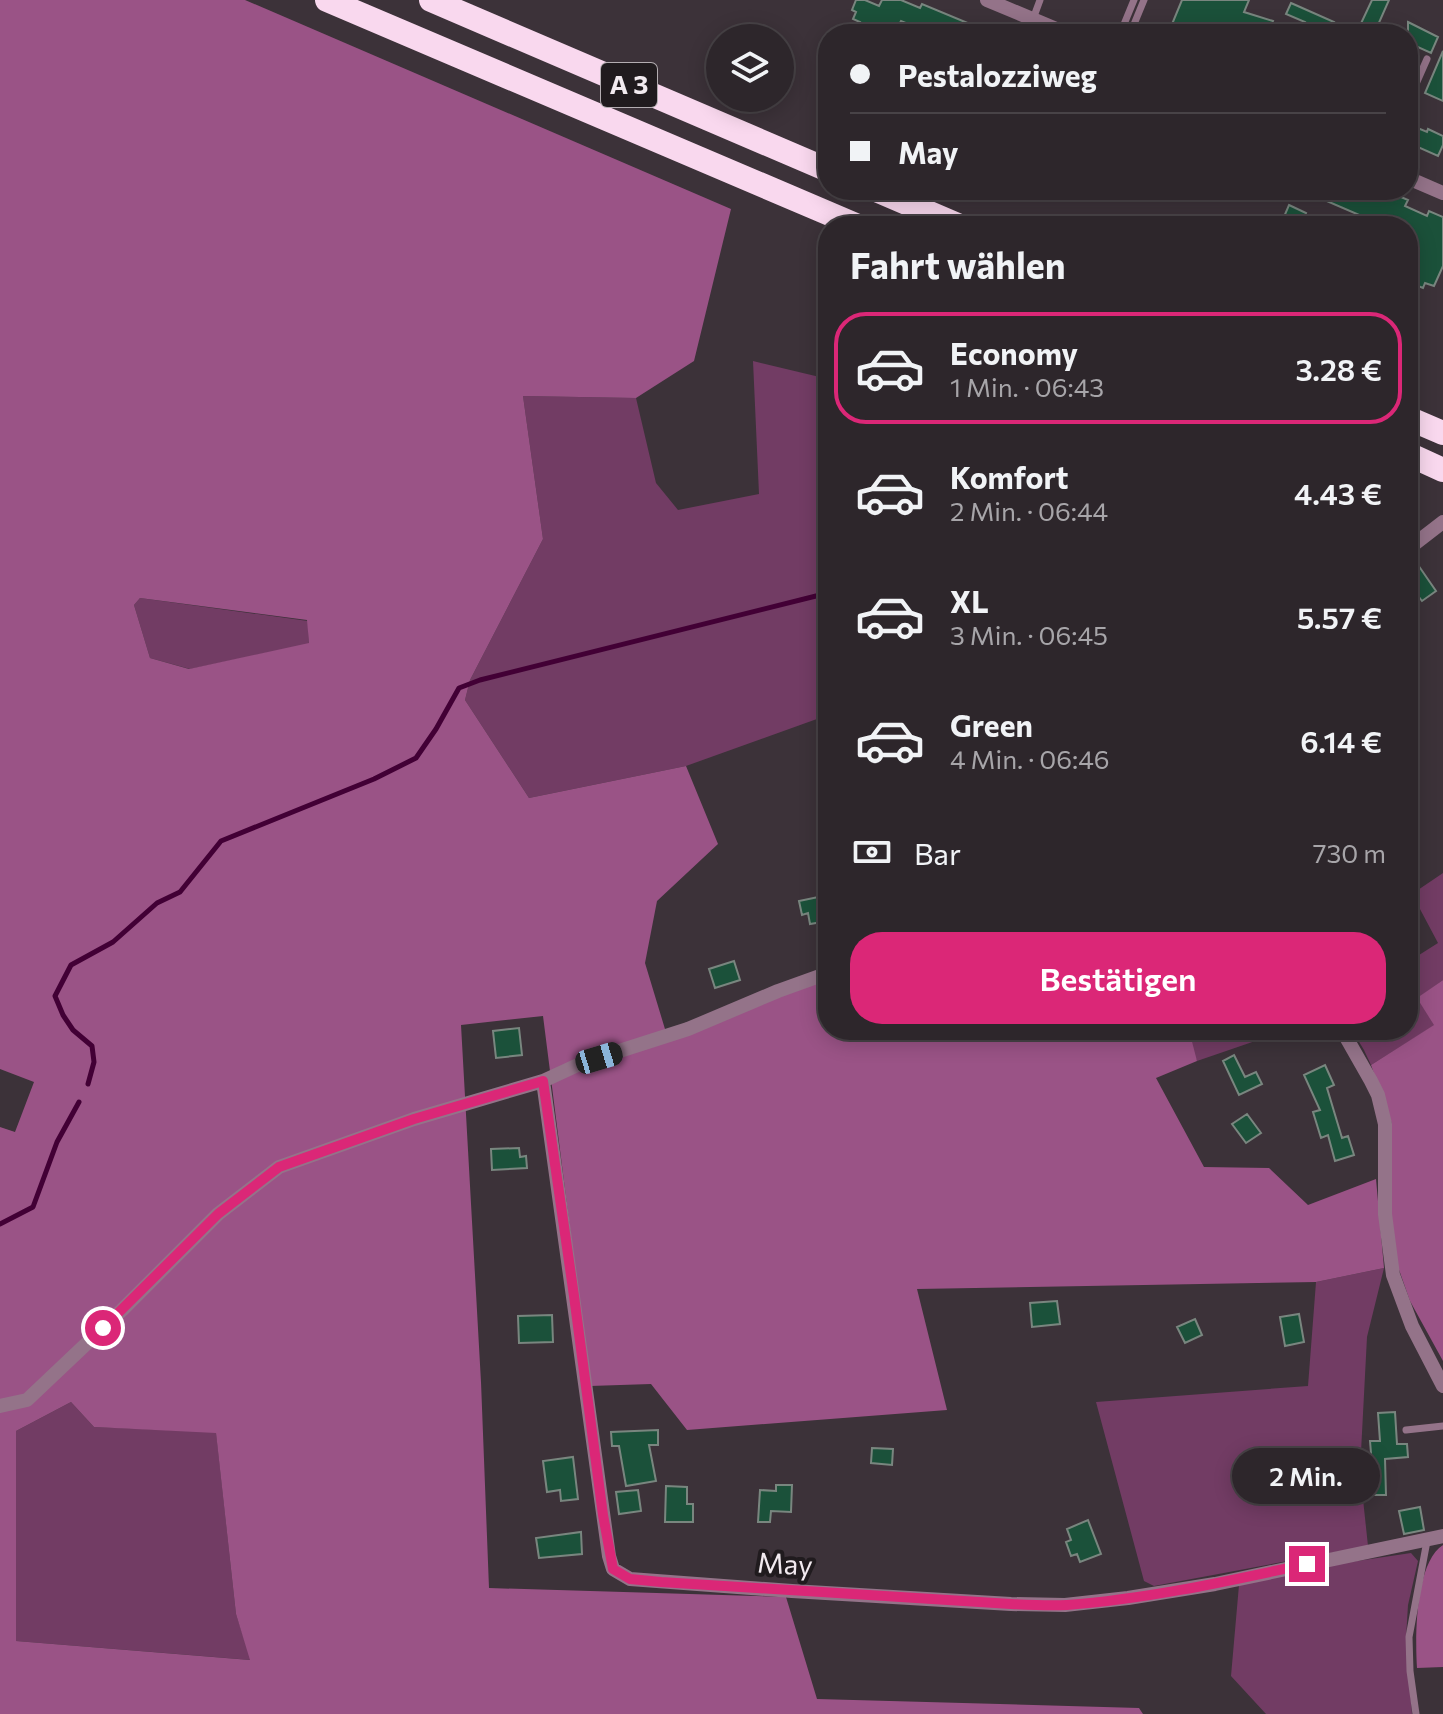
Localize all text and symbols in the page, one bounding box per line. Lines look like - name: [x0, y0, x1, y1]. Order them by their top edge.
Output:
- map controls: [706, 24, 794, 112]
- button: layers: [706, 24, 794, 112]
- text: Pestalozziweg: [898, 56, 1097, 93]
- road number: A 3: [601, 63, 657, 107]
- text: May: [898, 133, 959, 170]
- text: Fahrt wählen: [850, 242, 1066, 286]
- icon: car: [854, 332, 926, 404]
- text: Economy: [950, 334, 1078, 371]
- text: 3.28 €: [1295, 350, 1382, 387]
- text: 1 Min. · 06:43: [950, 371, 1104, 402]
- icon: car: [854, 456, 926, 528]
- text: Komfort: [950, 458, 1069, 495]
- text: 4.43 €: [1294, 474, 1382, 511]
- text: 2 Min. · 06:44: [950, 495, 1108, 526]
- icon: car: [854, 580, 926, 652]
- text: XL: [950, 582, 989, 619]
- text: 5.57 €: [1297, 598, 1382, 635]
- text: 3 Min. · 06:45: [950, 619, 1108, 650]
- icon: car: [854, 704, 926, 776]
- text: Green: [950, 706, 1033, 743]
- text: 6.14 €: [1300, 722, 1382, 759]
- text: 4 Min. · 06:46: [950, 743, 1110, 774]
- icon: cash: [850, 830, 894, 874]
- text: Bar: [914, 834, 961, 871]
- text: 730 m: [1313, 837, 1386, 868]
- button: Bestätigen: [850, 932, 1386, 1024]
- car: [573, 1040, 625, 1076]
- route start: [85, 1310, 121, 1346]
- callout: 2 Min.: [1233, 1448, 1381, 1504]
- text: 2 Min.: [1269, 1460, 1343, 1491]
- street label: May: [757, 1545, 814, 1581]
- route end: [1289, 1546, 1325, 1582]

